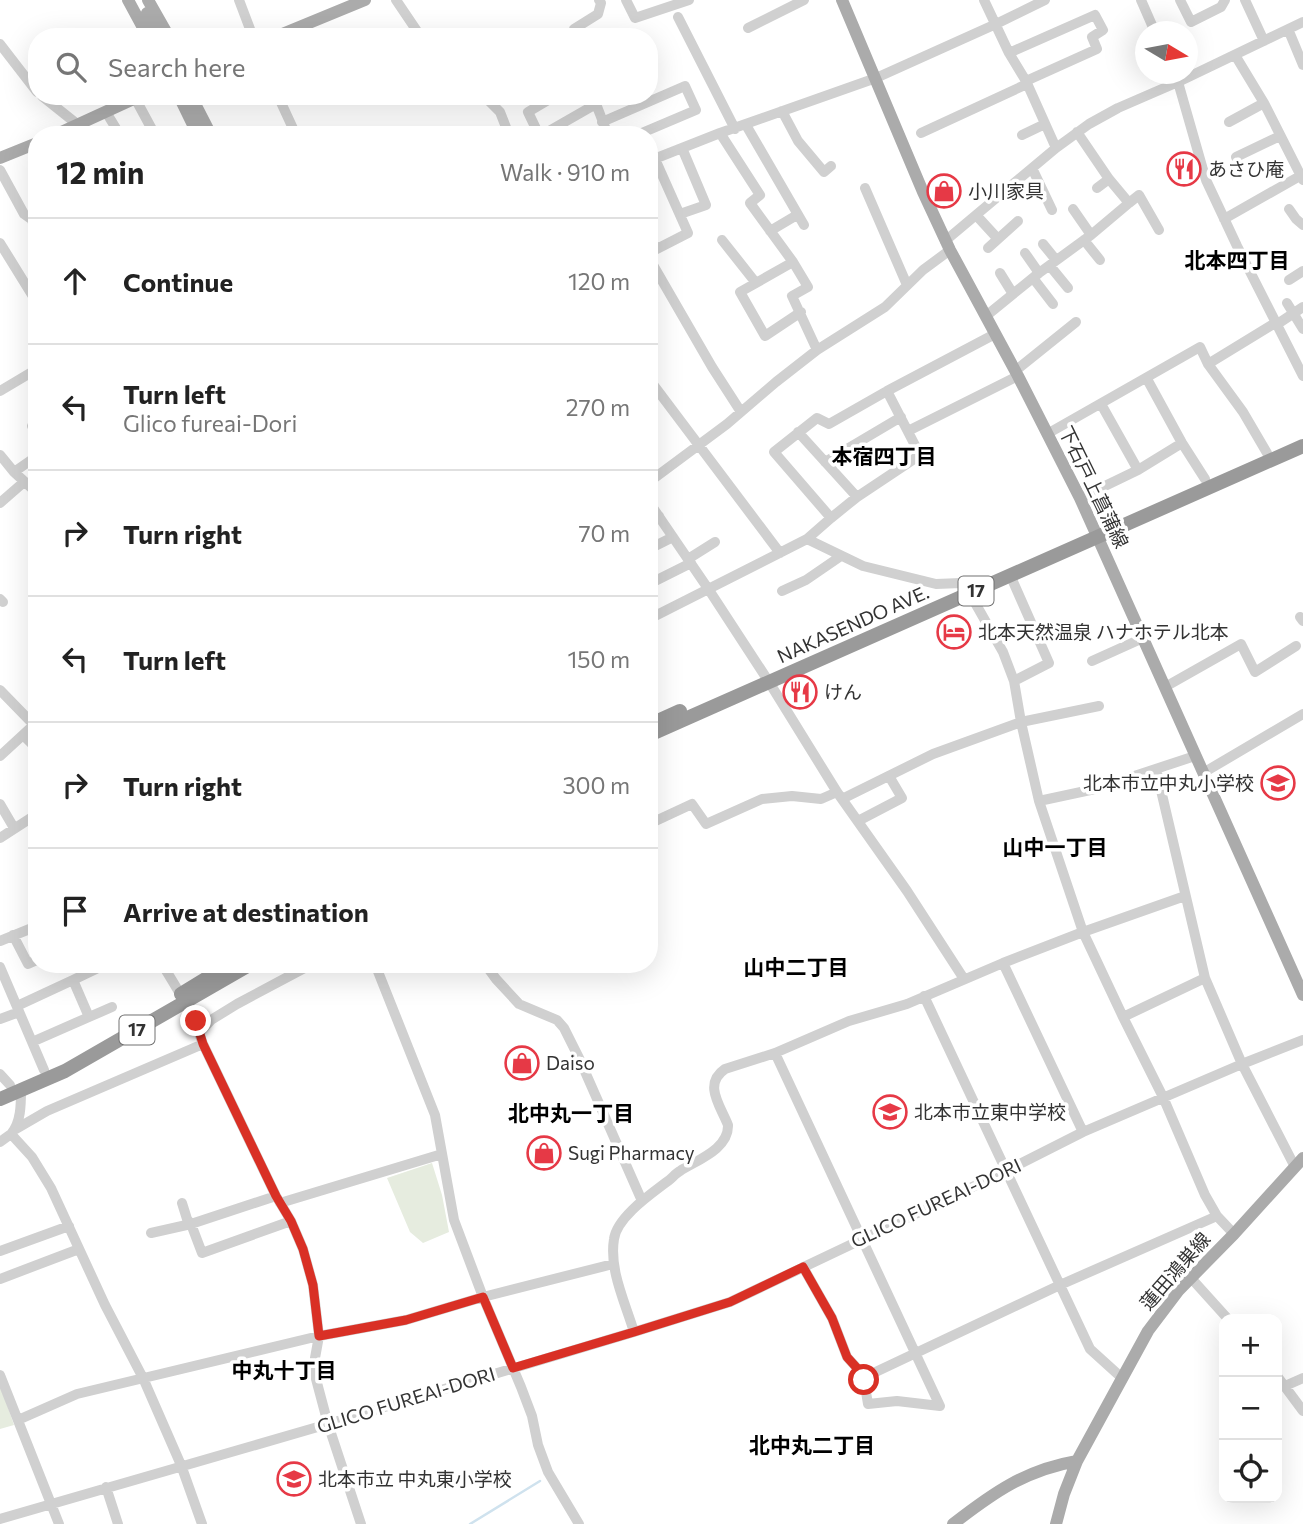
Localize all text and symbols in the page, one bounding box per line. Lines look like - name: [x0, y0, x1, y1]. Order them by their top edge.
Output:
- north arrow: [1135, 21, 1198, 84]
- search box: [28, 28, 658, 105]
- icon: search: [52, 48, 90, 86]
- text: Search here: [108, 51, 246, 82]
- restaurant icon: あさひ庵: [1165, 150, 1203, 188]
- text: 12 min: [56, 153, 144, 190]
- place label: あさひ庵: [1208, 157, 1284, 180]
- text: Walk · 910 m: [500, 158, 630, 186]
- shop icon: 小川家具: [925, 172, 963, 210]
- place label: 小川家具: [968, 179, 1044, 202]
- district label: 北本四丁目: [1185, 247, 1290, 272]
- icon: ahead: [56, 262, 94, 300]
- text: Continue: [123, 266, 233, 297]
- text: 120 m: [568, 267, 630, 295]
- text: Turn left: [123, 378, 226, 409]
- icon: left: [56, 388, 94, 426]
- text: 270 m: [566, 393, 630, 421]
- text: Glico fureai-Dori: [123, 409, 297, 437]
- street label: 下石戸上菖蒲線: [1055, 422, 1134, 552]
- district label: 本宿四丁目: [832, 443, 937, 468]
- icon: right: [56, 514, 94, 552]
- text: Turn right: [123, 518, 242, 549]
- text: 70 m: [578, 519, 630, 547]
- road number: 17: [958, 576, 993, 606]
- street label: NAKASENDO AVE.: [773, 580, 932, 667]
- hotel icon: 北本天然温泉 ハナホテル北本: [935, 613, 973, 651]
- place label: 北本天然温泉 ハナホテル北本: [978, 620, 1229, 643]
- icon: left: [56, 640, 94, 678]
- text: Turn left: [123, 644, 226, 675]
- text: 150 m: [567, 645, 630, 673]
- restaurant icon: けん: [781, 673, 819, 711]
- place label: けん: [824, 680, 862, 703]
- school or university icon: 北本市立中丸小学校: [1259, 764, 1297, 802]
- icon: right: [56, 766, 94, 804]
- text: Turn right: [123, 770, 242, 801]
- text: 300 m: [562, 771, 630, 799]
- place label: 北本市立中丸小学校: [1083, 771, 1254, 794]
- district label: 山中一丁目: [1003, 834, 1108, 859]
- icon: arrive: [56, 892, 94, 930]
- text: Arrive at destination: [123, 896, 369, 927]
- district label: 山中二丁目: [744, 954, 849, 979]
- route end: [180, 1005, 211, 1036]
- road number: 17: [120, 1015, 154, 1044]
- shop icon: Daiso: [503, 1044, 541, 1082]
- place label: Daiso: [546, 1051, 595, 1074]
- school or university icon: 北本市立東中学校: [871, 1093, 909, 1131]
- district label: 北中丸一丁目: [508, 1100, 634, 1125]
- place label: 北本市立東中学校: [914, 1100, 1066, 1123]
- shop icon: Sugi Pharmacy: [525, 1134, 563, 1172]
- place label: Sugi Pharmacy: [568, 1141, 695, 1164]
- street label: GLICO FUREAI-DORI: [847, 1153, 1025, 1252]
- street label: 蓮田鴻巣線: [1135, 1227, 1214, 1314]
- map controls: [1219, 1314, 1282, 1503]
- button: +: [1219, 1314, 1282, 1377]
- district label: 中丸十丁目: [232, 1357, 337, 1382]
- street label: GLICO FUREAI-DORI: [314, 1361, 498, 1438]
- route start: [848, 1364, 879, 1395]
- button: −: [1219, 1377, 1282, 1440]
- district label: 北中丸二丁目: [749, 1432, 875, 1457]
- button: locate: [1219, 1440, 1282, 1503]
- school or university icon: 北本市立 中丸東小学校: [275, 1460, 313, 1498]
- place label: 北本市立 中丸東小学校: [318, 1467, 512, 1490]

